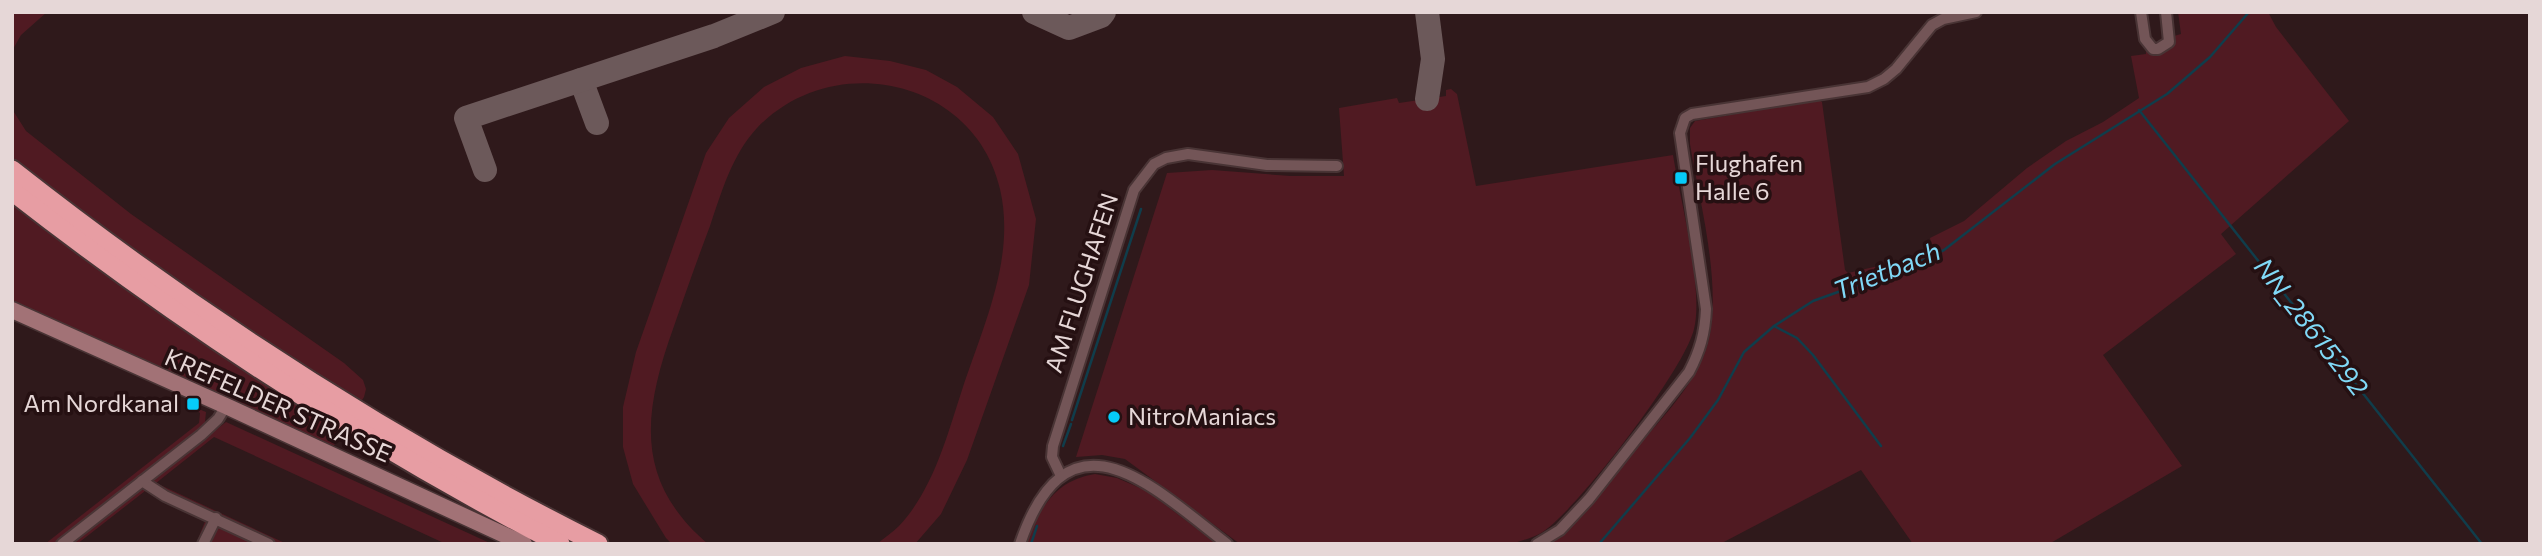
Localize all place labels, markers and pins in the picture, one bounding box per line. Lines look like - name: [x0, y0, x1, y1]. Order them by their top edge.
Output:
- place label: Flughafen Halle 6: [1695, 148, 1803, 205]
- marker: Flughafen Halle 6: [1673, 170, 1689, 186]
- place label: Am Nordkanal: [23, 388, 179, 417]
- marker: Am Nordkanal: [185, 396, 201, 412]
- place label: NitroManiacs: [1128, 401, 1276, 430]
- marker: NitroManiacs: [1106, 409, 1122, 425]

